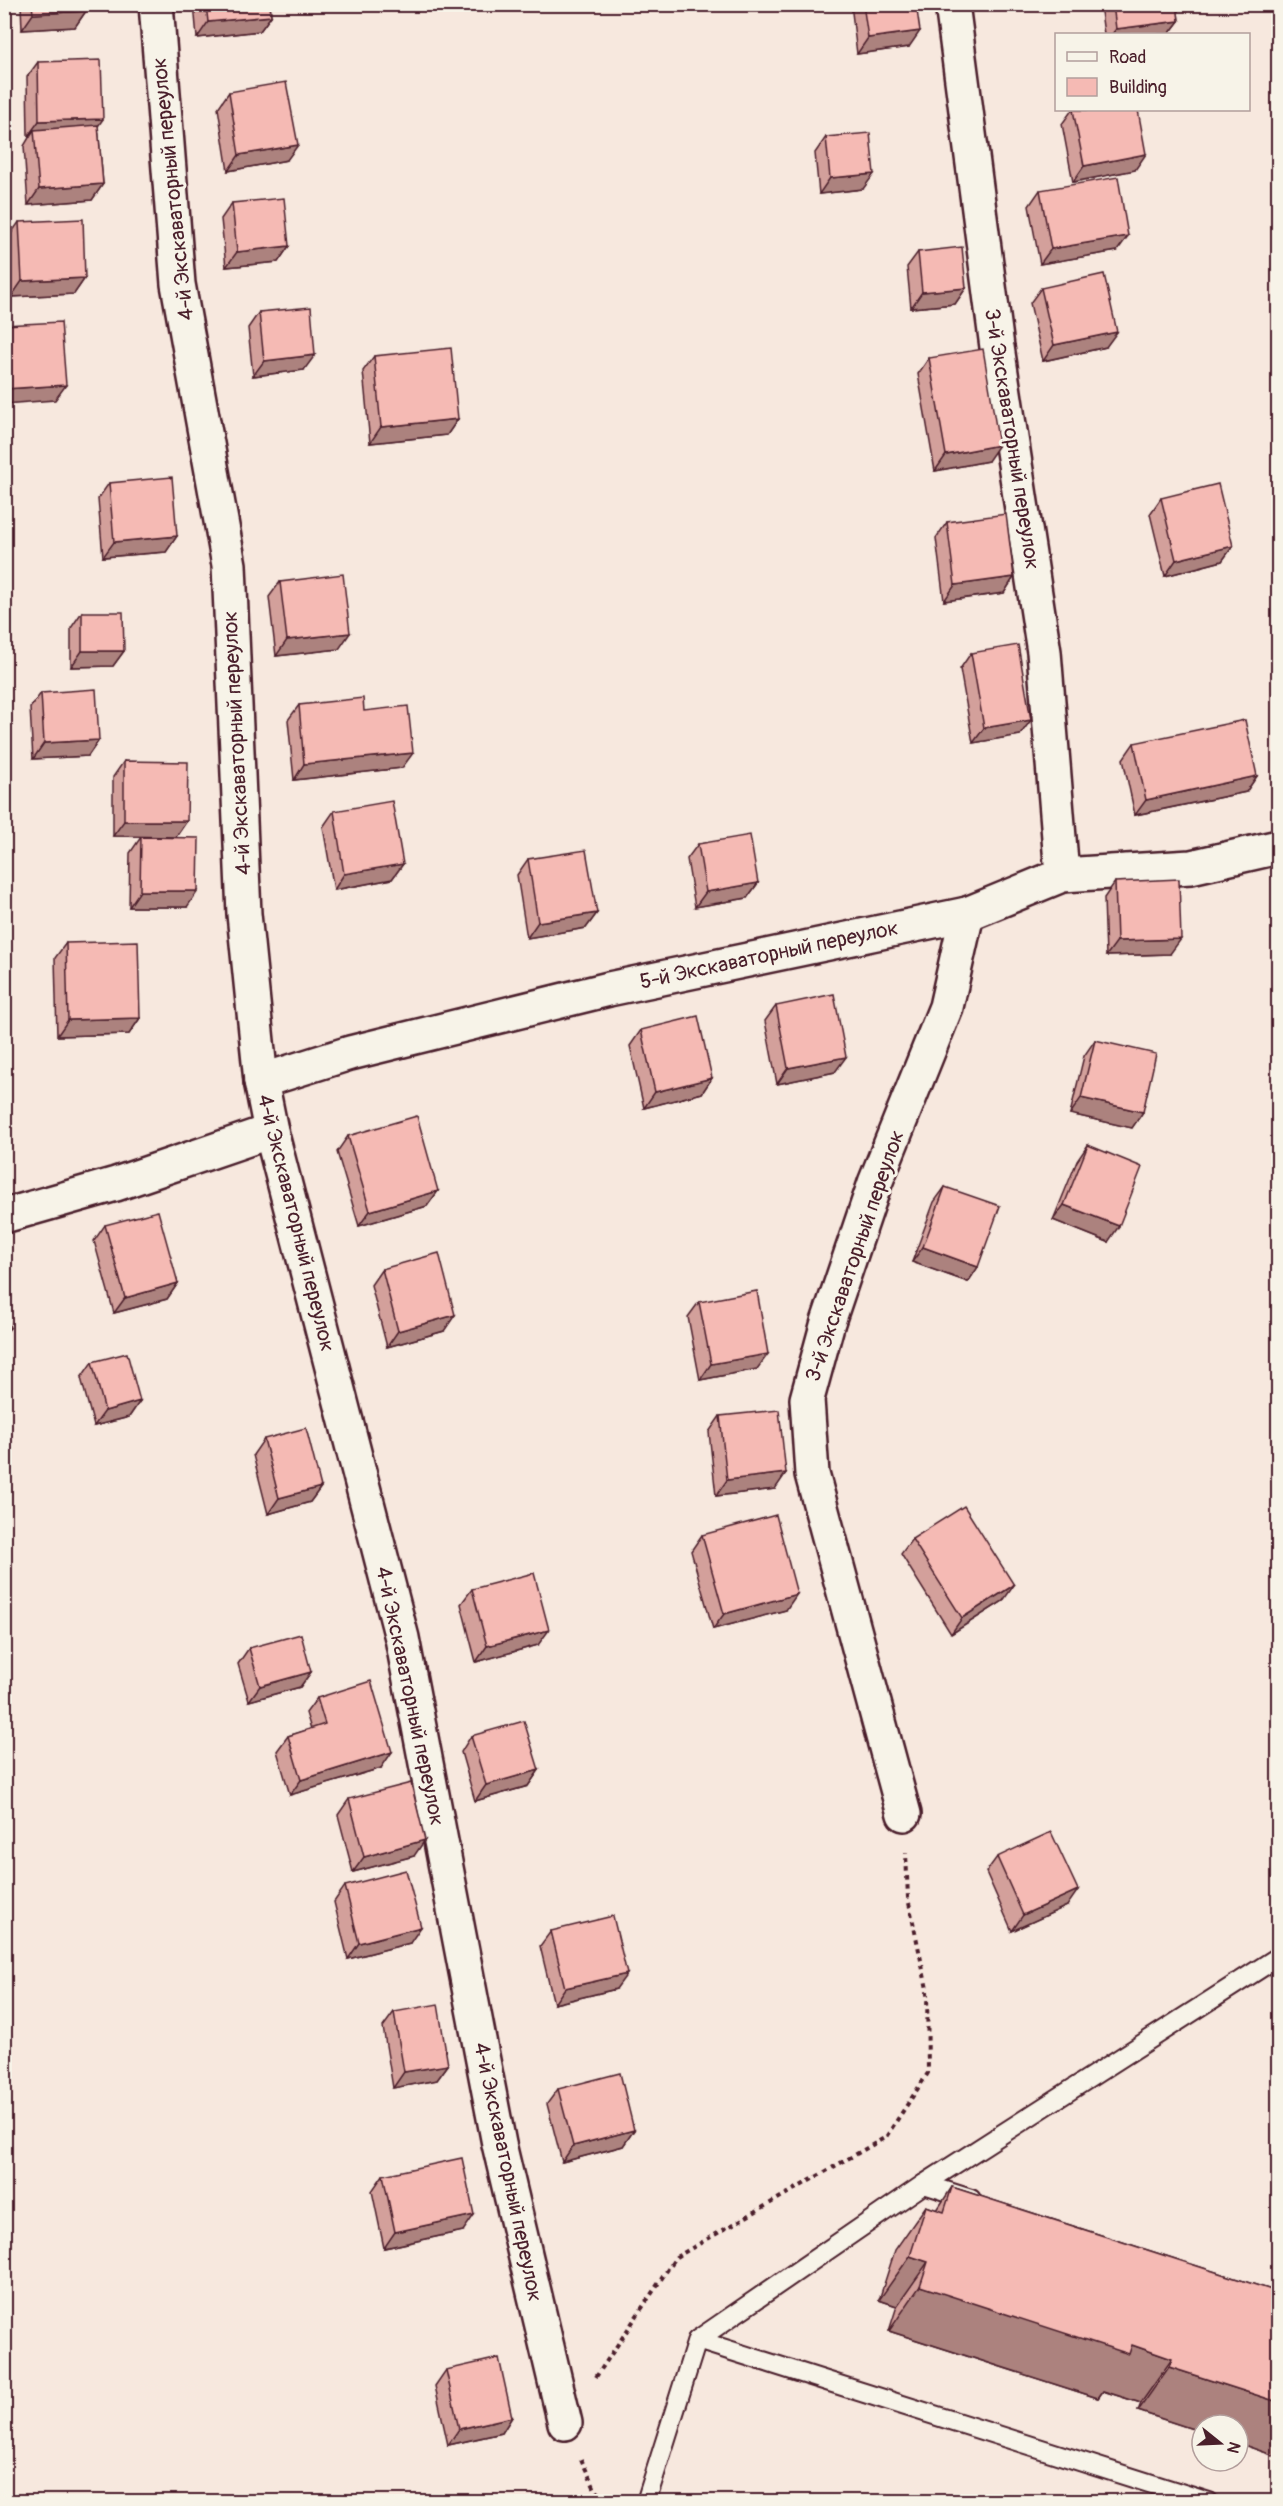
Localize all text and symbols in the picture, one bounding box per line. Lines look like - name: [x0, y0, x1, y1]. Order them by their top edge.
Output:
- legend: [1055, 33, 1250, 111]
- text: Road: [1109, 46, 1146, 69]
- street label: 4-й Экскаваторный переулок: [146, 56, 200, 322]
- text: Building: [1109, 76, 1167, 99]
- street label: 3-й Экскаваторный переулок: [978, 307, 1046, 572]
- street label: 4-й Экскаваторный переулок: [217, 610, 257, 876]
- street label: 5-й Экскаваторный переулок: [637, 914, 901, 996]
- street label: 4-й Экскаваторный переулок: [251, 1091, 341, 1355]
- street label: 3-й Экскаваторный переулок: [799, 1127, 911, 1385]
- street label: 4-й Экскаваторный переулок: [369, 1564, 451, 1828]
- street label: 4-й Экскаваторный переулок: [467, 2040, 549, 2304]
- north arrow: [1190, 2413, 1250, 2473]
- text: N: [1222, 2439, 1244, 2456]

